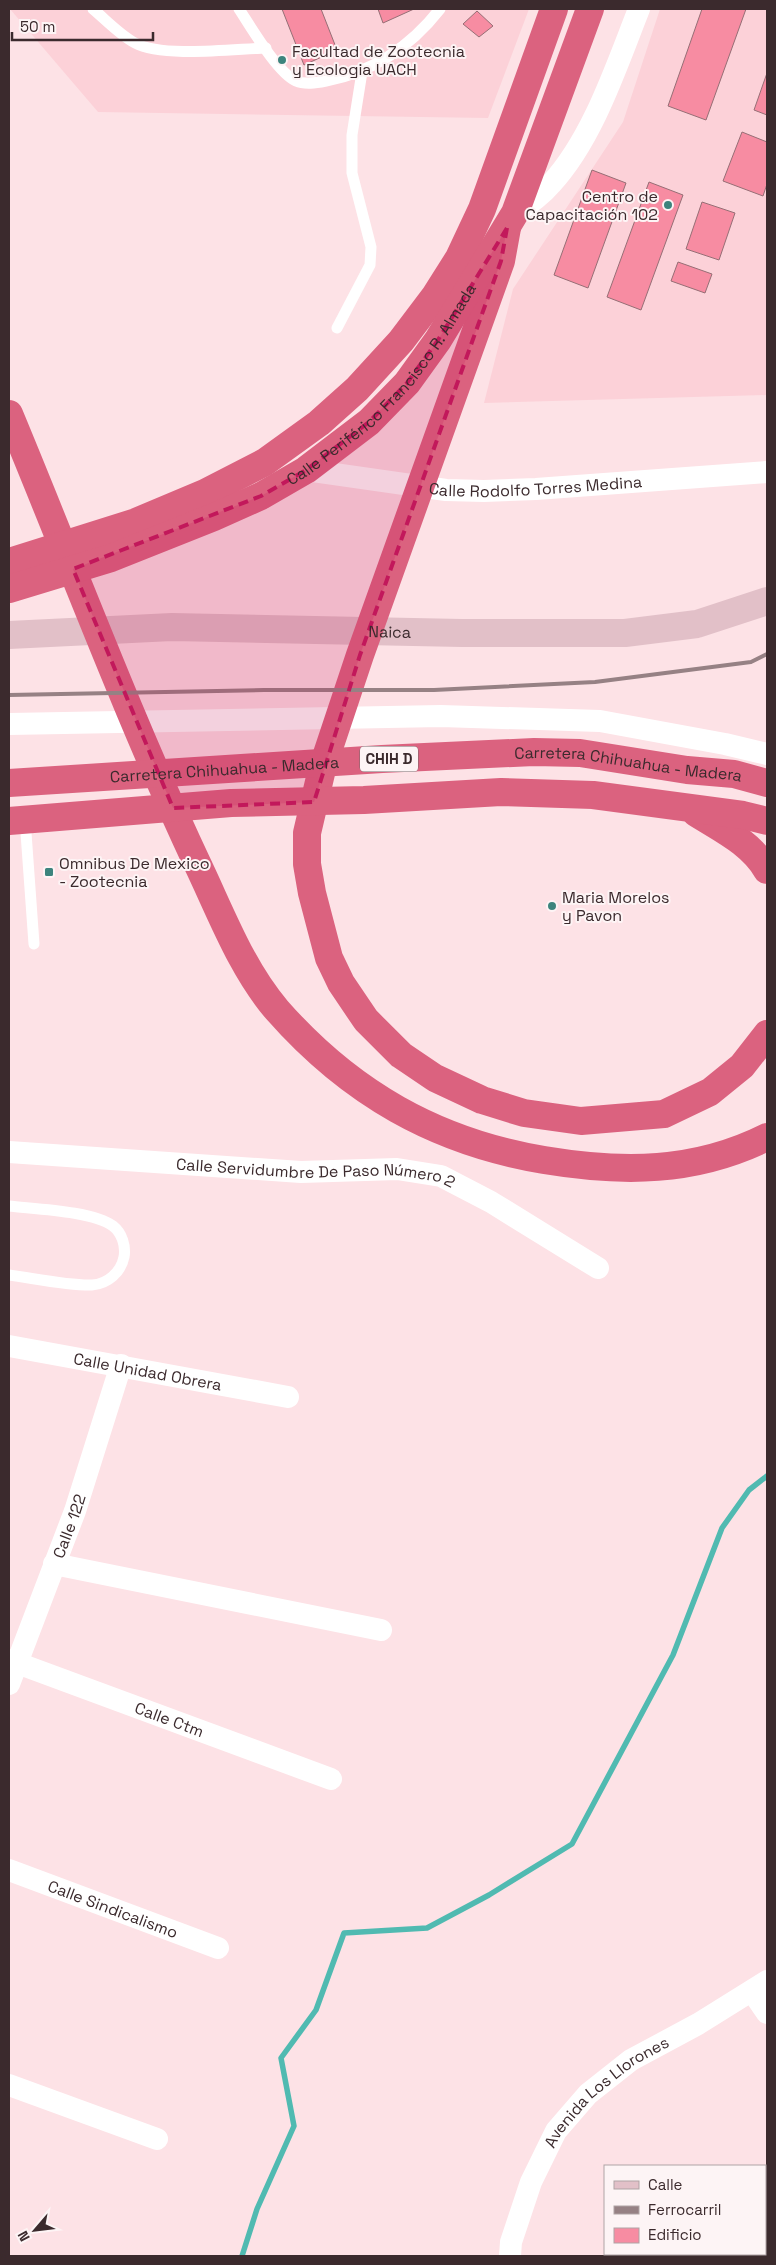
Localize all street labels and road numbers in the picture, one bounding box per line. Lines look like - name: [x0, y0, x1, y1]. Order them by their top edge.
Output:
- street label: Calle Periférico Francisco R. Almada: [283, 280, 481, 490]
- street label: Calle Rodolfo Torres Medina: [427, 471, 643, 502]
- street label: Naica: [368, 621, 411, 643]
- street label: Carretera Chihuahua - Madera: [514, 742, 745, 787]
- road number: CHIH D: [360, 746, 418, 772]
- street label: Carretera Chihuahua - Madera: [109, 752, 340, 787]
- street label: Calle Servidumbre De Paso Número 2: [176, 1153, 459, 1193]
- street label: Calle Unidad Obrera: [72, 1348, 223, 1396]
- street label: Calle 122: [48, 1491, 91, 1561]
- street label: Calle Ctm: [132, 1697, 207, 1742]
- street label: Calle Sindicalismo: [45, 1875, 181, 1943]
- street label: Avenida Los Llorones: [539, 2032, 673, 2151]

